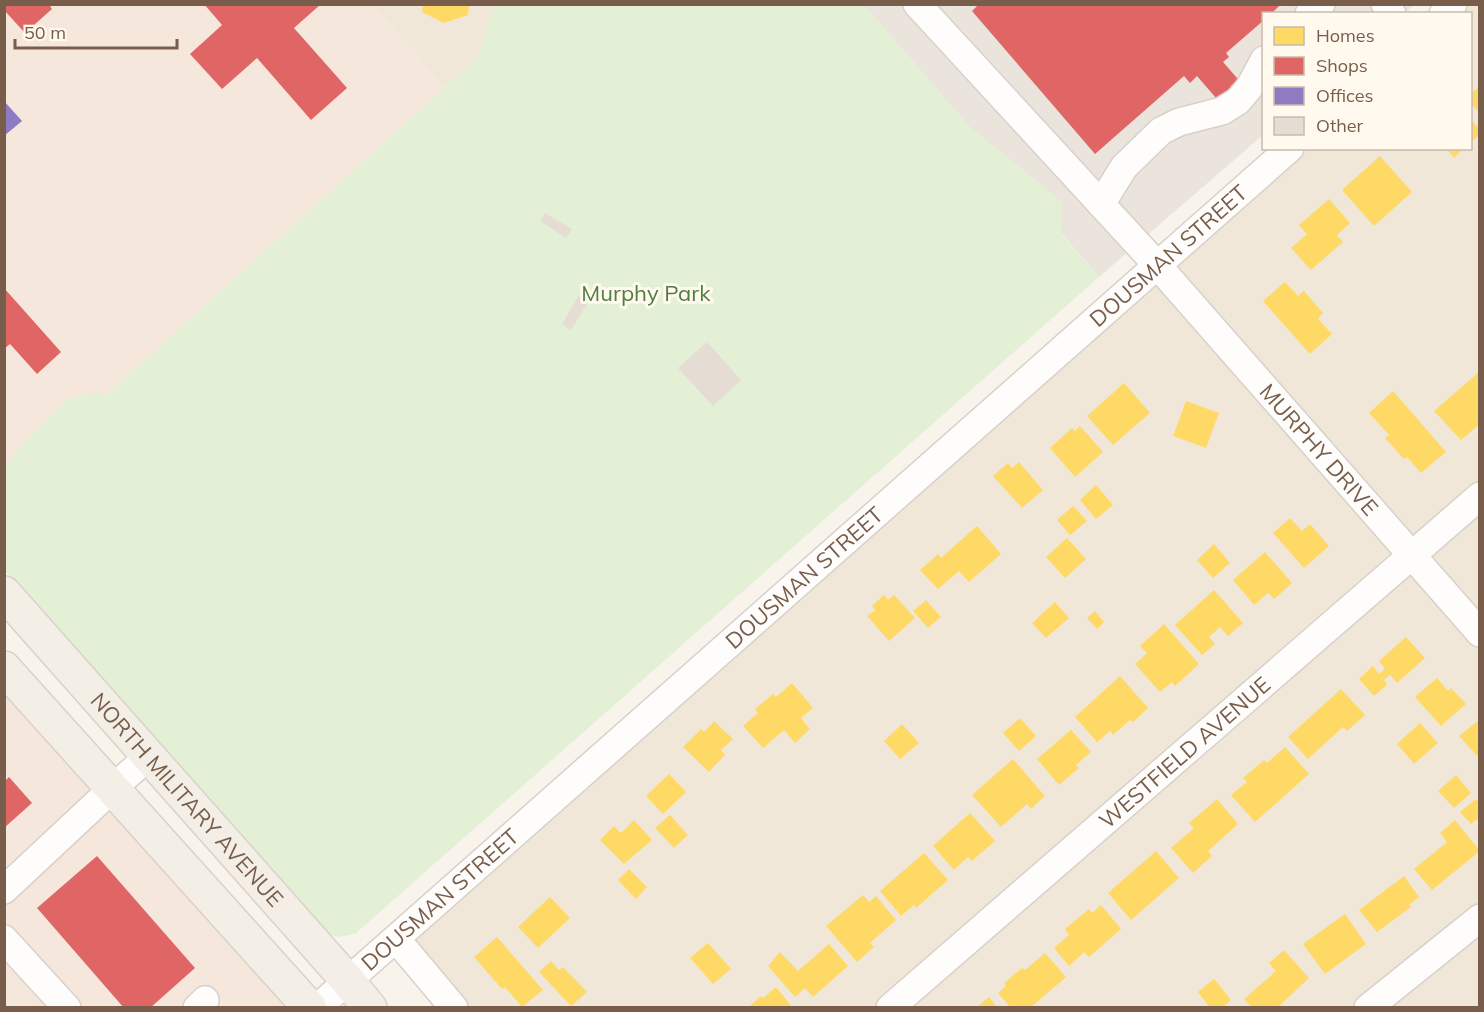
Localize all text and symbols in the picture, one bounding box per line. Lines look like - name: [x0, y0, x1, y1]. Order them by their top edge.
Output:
- scale bar: [15, 12, 177, 50]
- legend: [1262, 12, 1472, 150]
- text: 50 m: [24, 21, 66, 44]
- text: Homes: [1316, 24, 1375, 47]
- text: Shops: [1316, 54, 1368, 77]
- text: Offices: [1316, 84, 1374, 107]
- text: Other: [1316, 114, 1364, 137]
- street label: DOUSMAN STREET: [1084, 179, 1253, 333]
- park label: Murphy Park: [581, 279, 711, 307]
- street label: MURPHY DRIVE: [1254, 378, 1384, 521]
- street label: DOUSMAN STREET: [719, 500, 889, 655]
- street label: WESTFIELD AVENUE: [1093, 670, 1276, 834]
- street label: NORTH MILITARY AVENUE: [85, 687, 289, 912]
- street label: DOUSMAN STREET: [355, 822, 525, 977]

